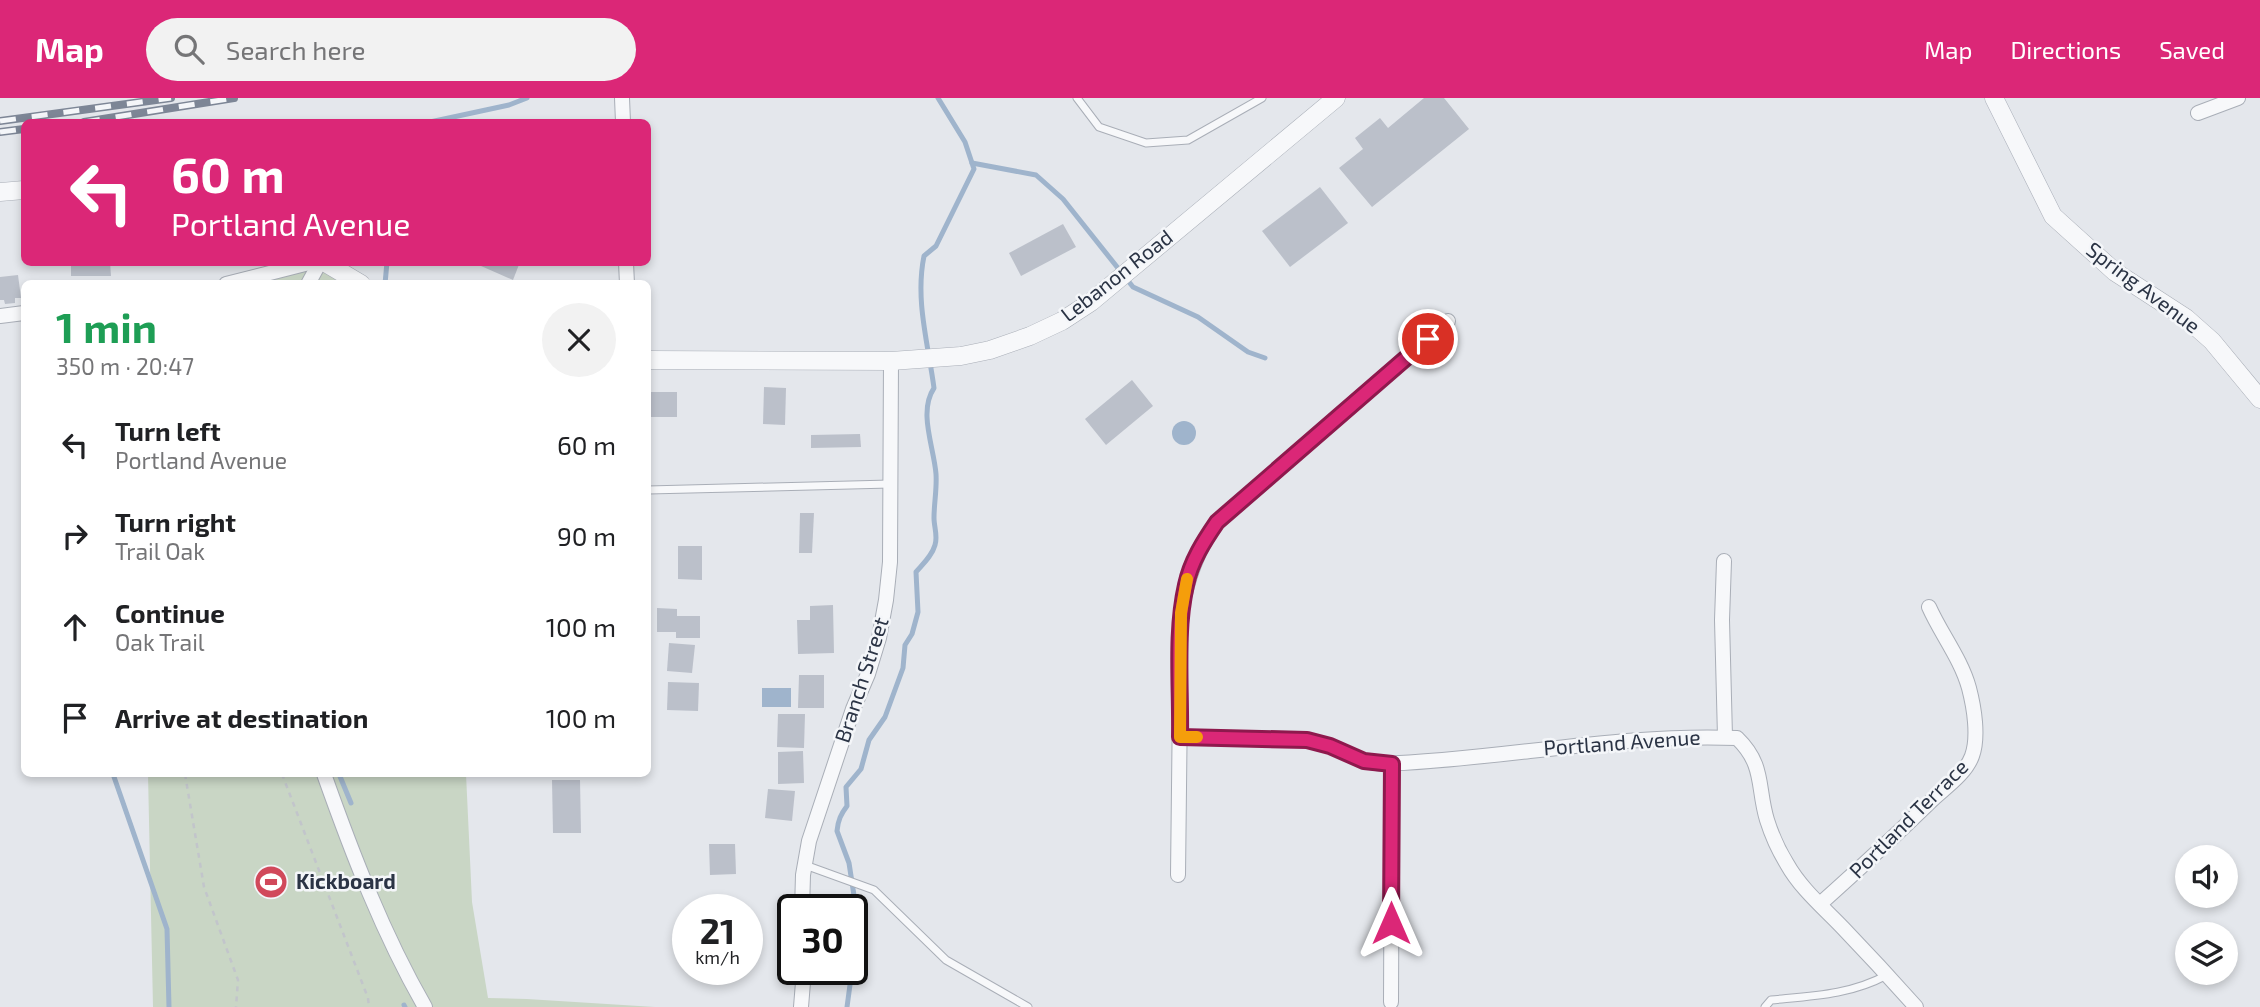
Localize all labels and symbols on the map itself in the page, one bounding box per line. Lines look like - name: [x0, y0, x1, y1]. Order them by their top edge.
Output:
- street label: Lebanon Road: [1055, 223, 1177, 326]
- street label: Spring Avenue: [2082, 236, 2206, 338]
- pin: [1398, 309, 1458, 369]
- street label: Branch Street: [828, 614, 893, 746]
- street label: Portland Avenue: [1543, 724, 1701, 759]
- street label: Portland Terrace: [1843, 753, 1973, 883]
- sports icon: Kickboard: [252, 863, 290, 901]
- place label: Kickboard: [296, 868, 396, 893]
- position arrow: [1354, 886, 1428, 960]
- speed limit sign: 30: [777, 894, 868, 985]

